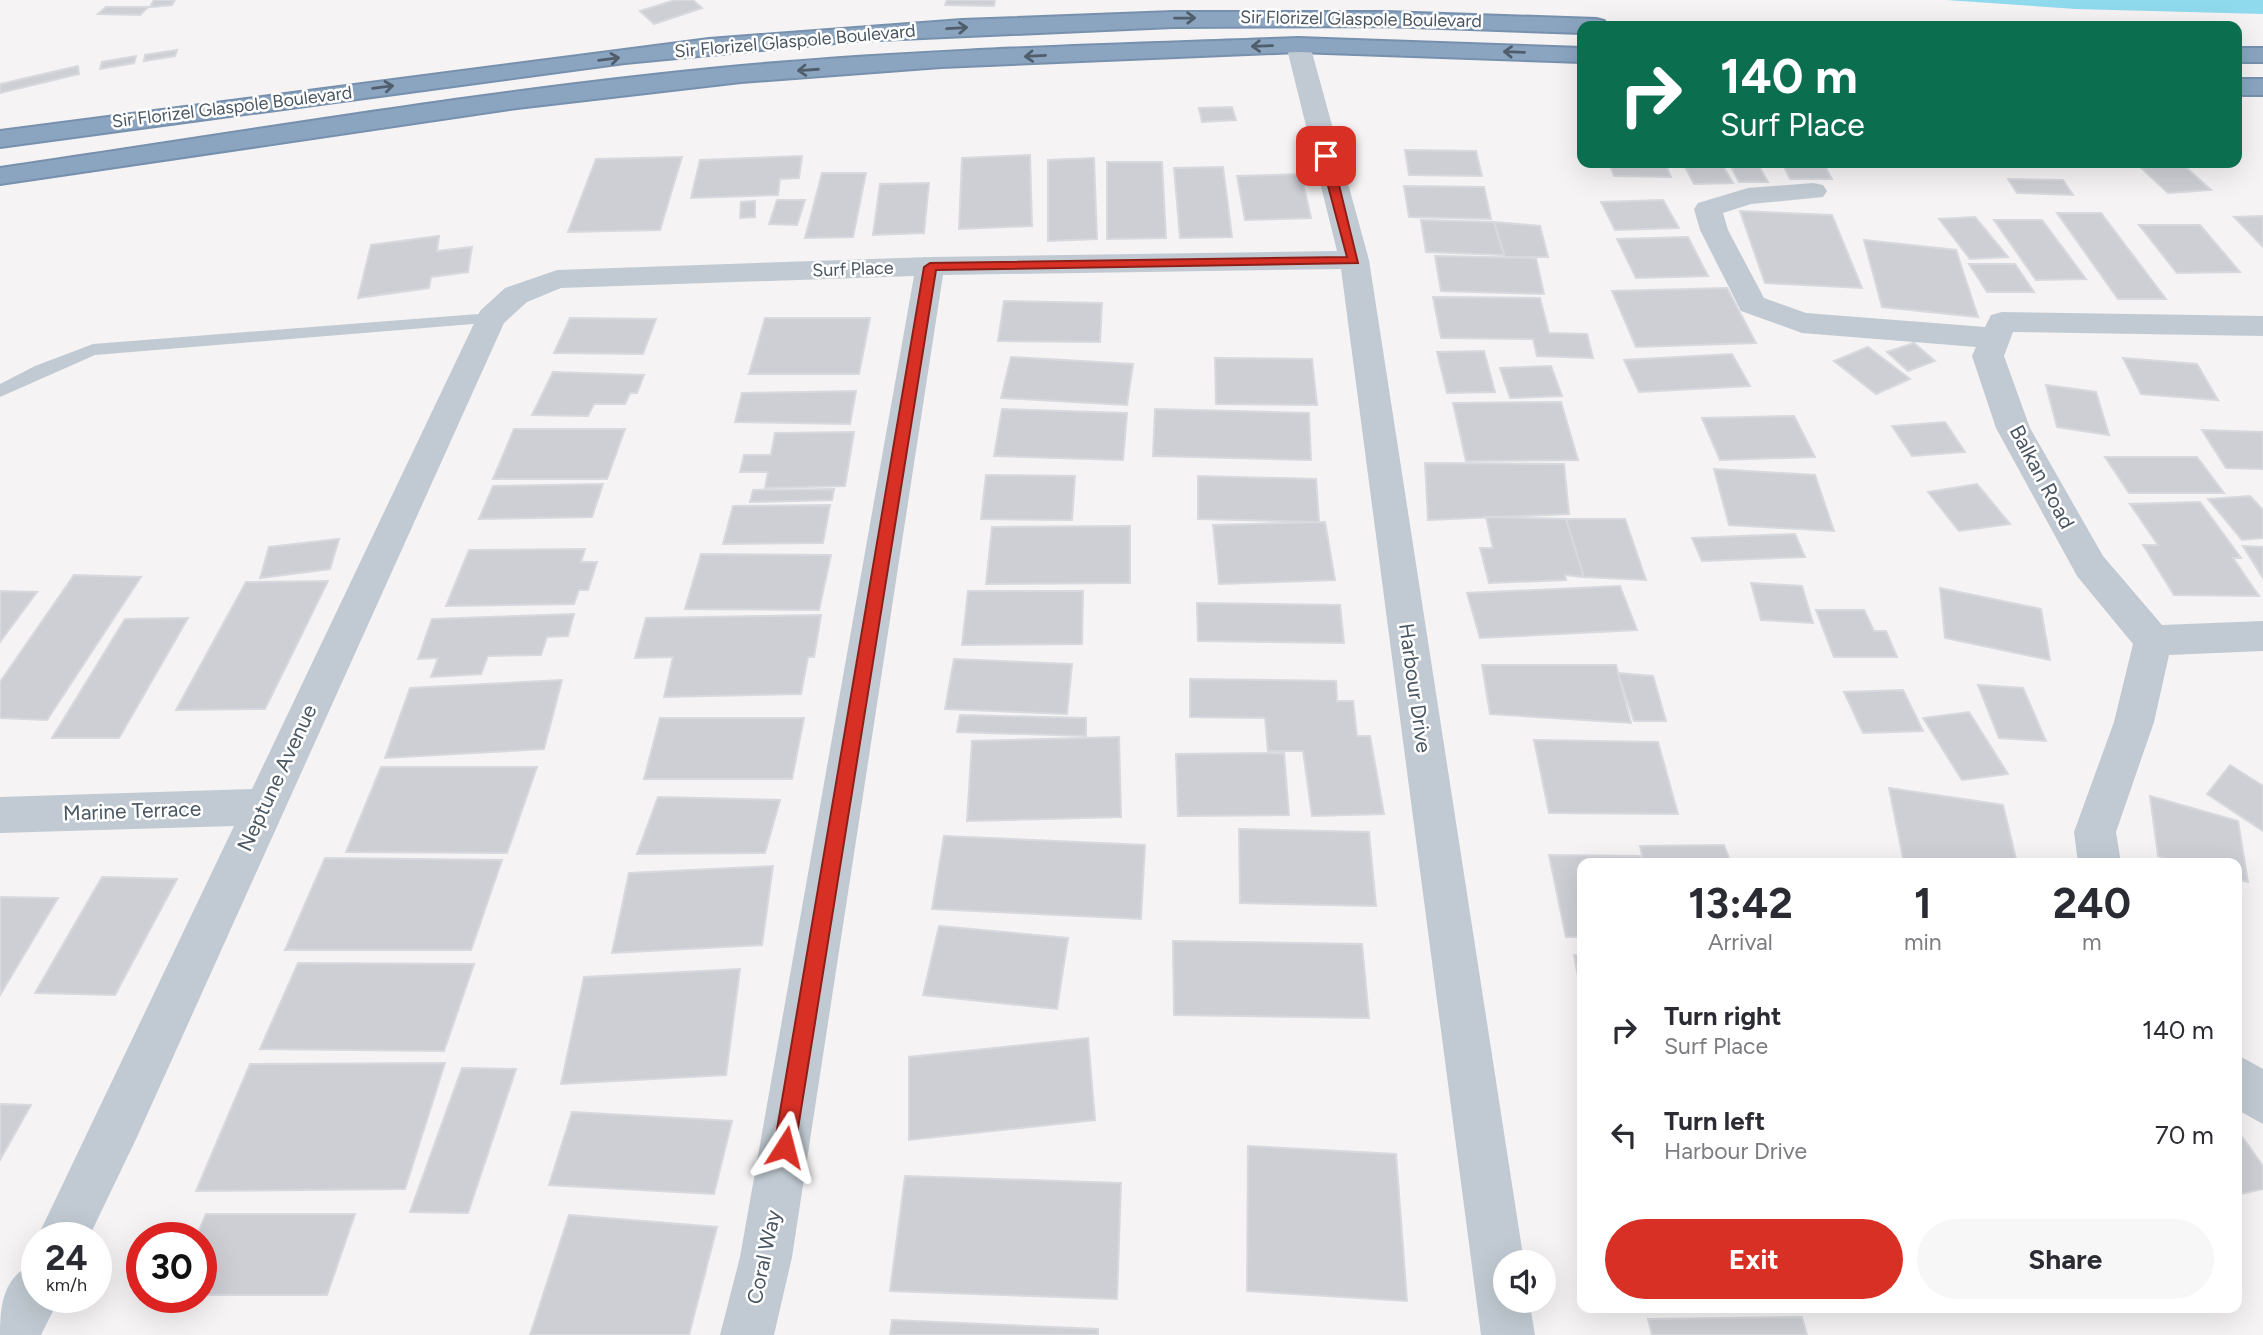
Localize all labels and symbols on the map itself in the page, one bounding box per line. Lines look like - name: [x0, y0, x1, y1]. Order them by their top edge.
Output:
- street label: Sir Florizel Glaspole Boulevard: [1240, 6, 1482, 32]
- one-way arrow: [1173, 12, 1196, 25]
- street label: Sir Florizel Glaspole Boulevard: [674, 20, 916, 62]
- one-way arrow: [946, 21, 968, 34]
- one-way arrow: [1251, 40, 1274, 53]
- one-way arrow: [1503, 45, 1526, 58]
- one-way arrow: [1023, 49, 1046, 62]
- one-way arrow: [597, 52, 620, 65]
- one-way arrow: [796, 63, 819, 76]
- one-way arrow: [371, 80, 394, 93]
- street label: Sir Florizel Glaspole Boulevard: [111, 81, 353, 133]
- pin: [1296, 126, 1356, 186]
- street label: Surf Place: [812, 257, 894, 281]
- street label: Balkan Road: [2005, 421, 2080, 533]
- street label: Harbour Drive: [1394, 622, 1437, 754]
- street label: Neptune Avenue: [232, 700, 322, 855]
- street label: Marine Terrace: [62, 796, 202, 825]
- position arrow: [748, 1110, 822, 1184]
- street label: Coral Way: [741, 1207, 786, 1306]
- speed limit sign: 30: [126, 1222, 217, 1313]

